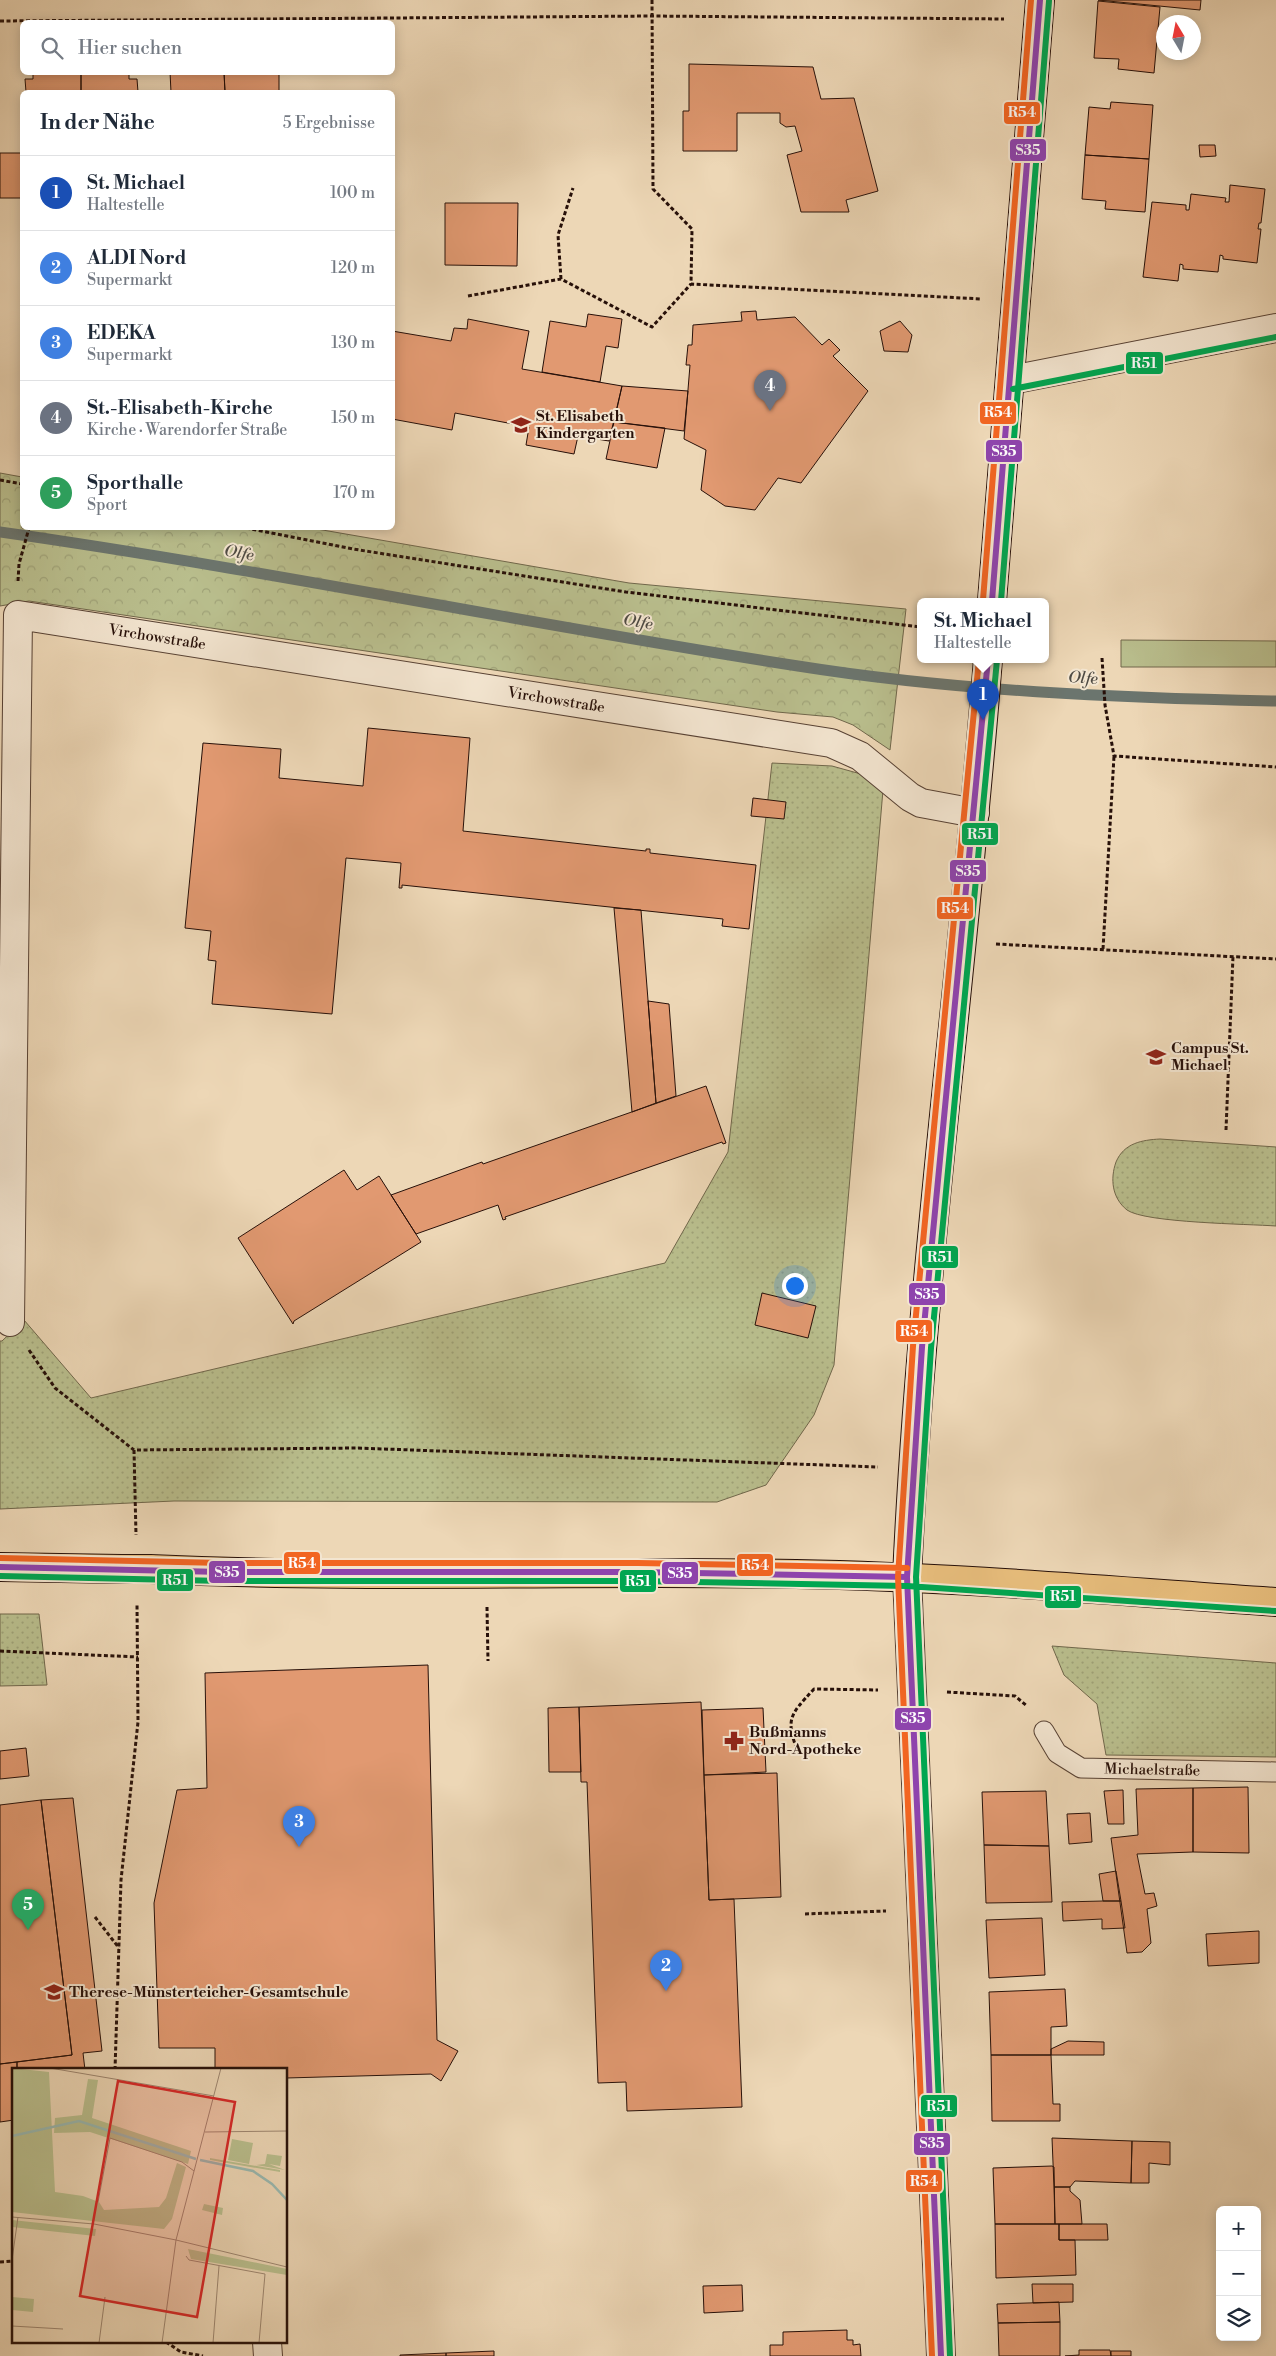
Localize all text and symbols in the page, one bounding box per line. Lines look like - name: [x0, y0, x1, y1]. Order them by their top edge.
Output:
- north arrow: [1156, 15, 1201, 60]
- search box: [20, 20, 395, 75]
- icon: search: [38, 34, 66, 62]
- text: Hier suchen: [78, 36, 182, 60]
- line badge: R54: [1003, 101, 1041, 125]
- text: R54: [1008, 104, 1036, 122]
- text: In der Nähe: [40, 110, 155, 136]
- text: 5 Ergebnisse: [283, 113, 375, 133]
- line badge: S35: [1009, 138, 1047, 162]
- text: S35: [1015, 142, 1041, 160]
- text: St. Michael: [87, 171, 185, 195]
- text: 1: [52, 183, 60, 203]
- text: 100 m: [330, 183, 375, 203]
- text: Haltestelle: [87, 195, 165, 215]
- text: ALDI Nord: [87, 246, 186, 270]
- text: 2: [51, 258, 61, 278]
- text: 120 m: [331, 258, 375, 278]
- text: Supermarkt: [87, 270, 173, 290]
- text: EDEKA: [87, 321, 156, 345]
- text: 3: [51, 333, 61, 353]
- text: 130 m: [331, 333, 375, 353]
- text: Supermarkt: [87, 345, 173, 365]
- line badge: R51: [1125, 351, 1164, 375]
- text: R51: [1131, 355, 1157, 373]
- pin: 4: [754, 370, 786, 411]
- text: St.-Elisabeth-Kirche: [87, 396, 273, 420]
- line badge: R54: [979, 401, 1017, 425]
- text: R54: [984, 404, 1012, 422]
- place label: St. Elisabeth Kindergarten: [536, 407, 635, 443]
- text: 4: [51, 408, 61, 428]
- text: 150 m: [331, 408, 375, 428]
- school or university icon: St. Elisabeth Kindergarten: [510, 414, 532, 436]
- text: Kirche · Warendorfer Straße: [87, 420, 287, 440]
- line badge: S35: [985, 439, 1023, 463]
- text: S35: [991, 443, 1017, 461]
- text: Sporthalle: [87, 471, 183, 495]
- text: 5: [51, 483, 61, 503]
- text: 170 m: [333, 483, 375, 503]
- text: Sport: [87, 495, 127, 515]
- water label: Olfe: [223, 541, 256, 566]
- popup: [917, 598, 1049, 663]
- text: St. Michael: [934, 609, 1032, 633]
- water label: Olfe: [622, 610, 655, 635]
- street label: Virchowstraße: [106, 620, 207, 654]
- text: Haltestelle: [934, 633, 1012, 653]
- water label: Olfe: [1067, 667, 1099, 689]
- pin: 1: [967, 679, 999, 720]
- street label: Virchowstraße: [505, 683, 606, 717]
- line badge: R51: [961, 822, 999, 846]
- text: R51: [967, 826, 993, 844]
- line badge: S35: [949, 859, 987, 883]
- text: S35: [955, 863, 981, 881]
- line badge: R54: [936, 896, 974, 920]
- text: R54: [941, 900, 969, 918]
- place label: Campus St. Michael: [1171, 1039, 1249, 1075]
- school or university icon: Campus St. Michael: [1145, 1046, 1167, 1068]
- line badge: R51: [921, 1245, 959, 1269]
- text: R51: [927, 1249, 953, 1267]
- your location: [782, 1273, 808, 1299]
- line badge: S35: [908, 1282, 946, 1306]
- text: S35: [914, 1286, 940, 1304]
- line badge: R54: [895, 1319, 933, 1343]
- text: R54: [900, 1323, 928, 1341]
- line badge: R54: [283, 1551, 321, 1575]
- line badge: R54: [736, 1553, 774, 1577]
- text: R54: [288, 1555, 316, 1573]
- text: R54: [741, 1557, 769, 1575]
- line badge: S35: [208, 1560, 246, 1584]
- line badge: S35: [661, 1561, 699, 1585]
- text: S35: [214, 1564, 240, 1582]
- text: S35: [667, 1565, 693, 1583]
- line badge: R51: [156, 1568, 194, 1592]
- line badge: R51: [619, 1569, 657, 1593]
- text: R51: [162, 1572, 188, 1590]
- text: R51: [625, 1573, 651, 1591]
- line badge: R51: [1044, 1585, 1082, 1609]
- text: R51: [1050, 1588, 1076, 1606]
- line badge: S35: [894, 1707, 932, 1731]
- text: S35: [900, 1710, 926, 1728]
- place label: Bußmanns Nord-Apotheke: [749, 1723, 861, 1759]
- pharmacy icon: Bußmanns Nord-Apotheke: [723, 1730, 745, 1752]
- street label: Michaelstraße: [1104, 1759, 1200, 1780]
- pin: 3: [283, 1806, 315, 1847]
- pin: 5: [12, 1889, 44, 1930]
- pin: 2: [650, 1950, 682, 1991]
- school or university icon: Therese-Münsterteicher-Gesamtschule: [43, 1981, 65, 2003]
- place label: Therese-Münsterteicher-Gesamtschule: [69, 1983, 348, 2002]
- inset map: [12, 2068, 288, 2344]
- line badge: R51: [920, 2094, 958, 2118]
- text: R51: [926, 2098, 952, 2116]
- line badge: S35: [913, 2132, 951, 2156]
- text: S35: [919, 2135, 945, 2153]
- line badge: R54: [905, 2169, 943, 2193]
- text: R54: [910, 2173, 938, 2191]
- map controls: [1216, 2206, 1261, 2341]
- button: +: [1216, 2206, 1261, 2251]
- button: −: [1216, 2251, 1261, 2296]
- button: layers: [1216, 2296, 1261, 2341]

